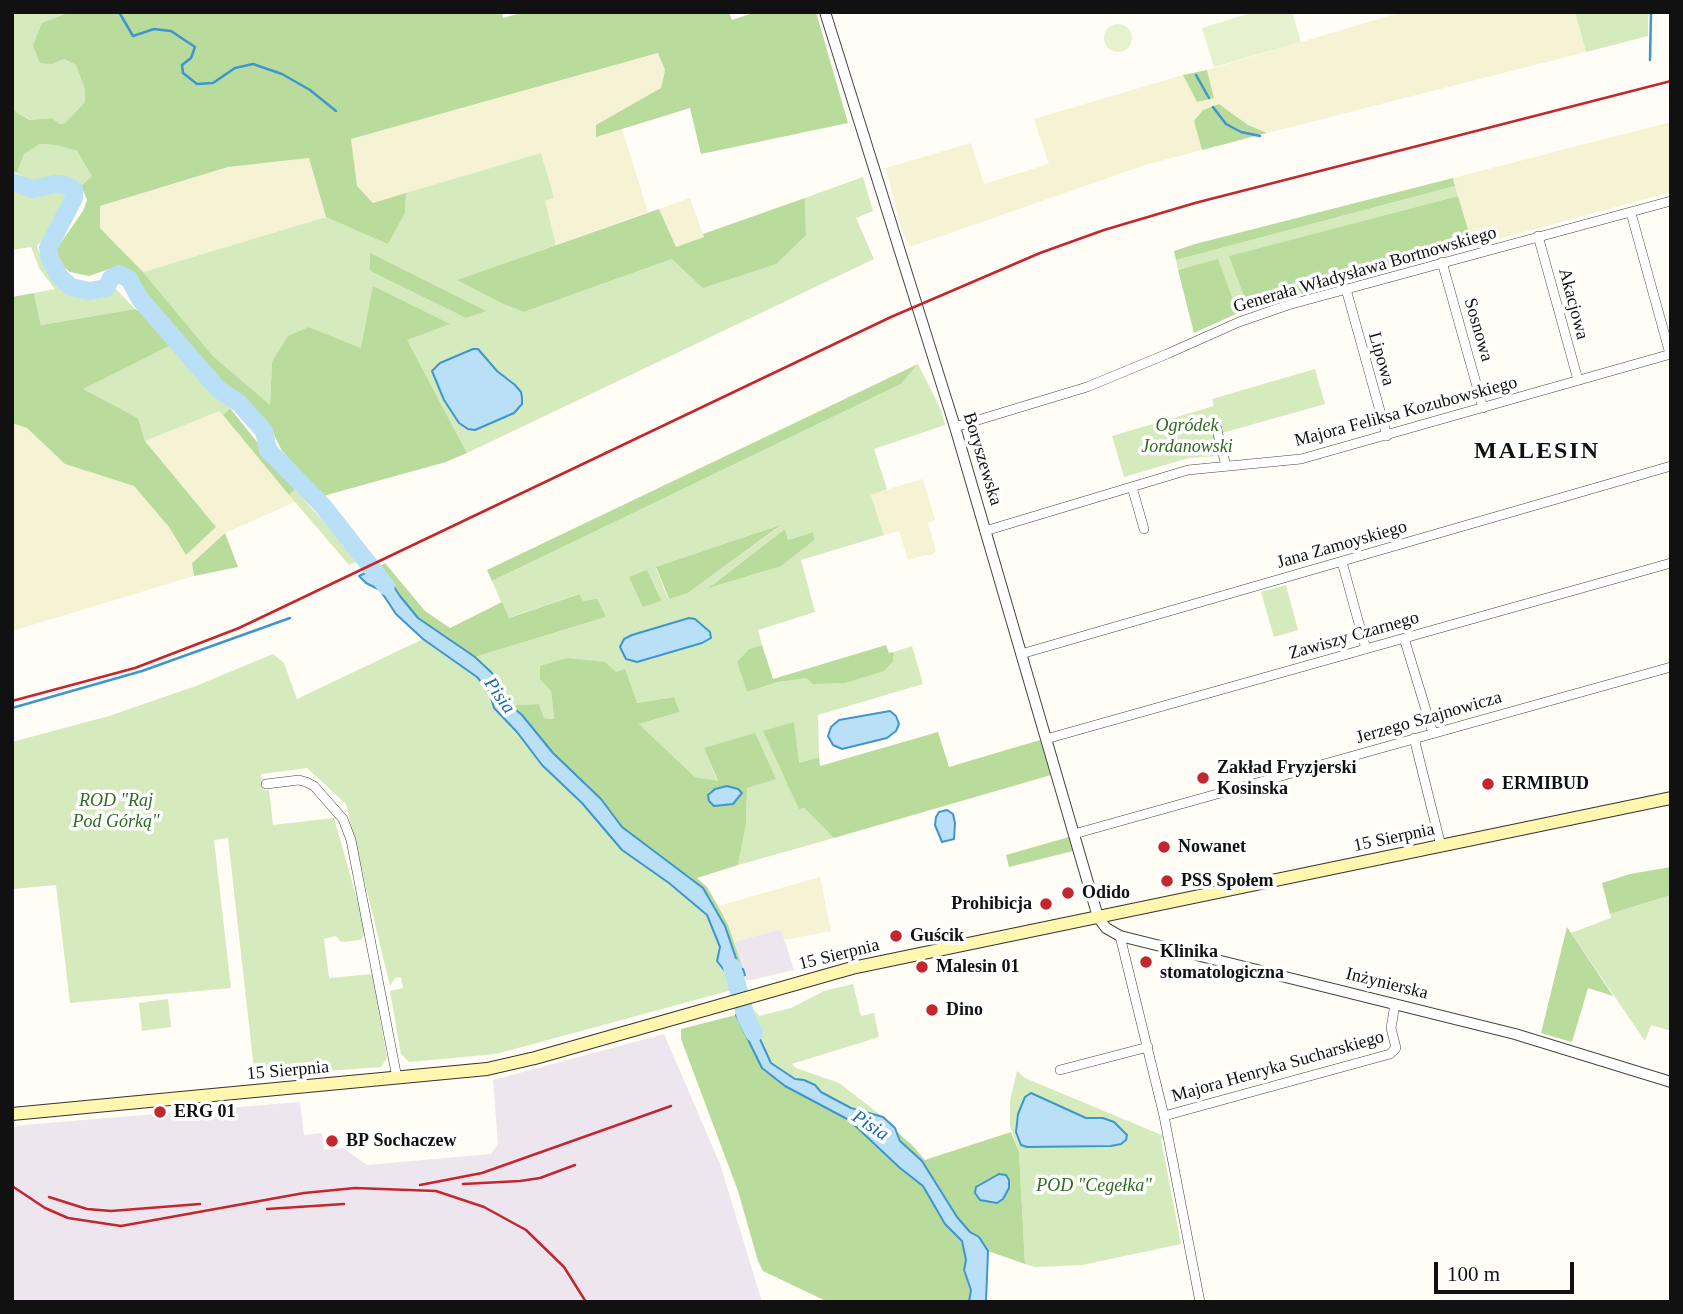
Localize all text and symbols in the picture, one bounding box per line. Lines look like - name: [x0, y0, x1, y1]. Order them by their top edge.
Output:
- street label: Generała Władysława Bortnowskiego: [1231, 222, 1499, 318]
- street label: Akacjowa: [1553, 266, 1593, 342]
- street label: Sosnowa: [1459, 296, 1497, 364]
- street label: Lipowa: [1363, 330, 1399, 388]
- street label: Majora Feliksa Kozubowskiego: [1292, 372, 1520, 452]
- street label: Boryszewska: [958, 410, 1006, 508]
- park label: Ogródek Jordanowski: [1141, 415, 1233, 458]
- district label: MALESIN: [1475, 438, 1599, 466]
- street label: Jana Zamoyskiego: [1274, 516, 1410, 574]
- street label: Zawiszy Czarnego: [1286, 607, 1422, 665]
- water label: Pisia: [478, 673, 520, 719]
- street label: Jerzego Szajnowicza: [1354, 687, 1504, 749]
- place label: Zakład Fryzjerski Kosinska: [1217, 757, 1356, 800]
- marker: Zakład Fryzjerski Kosinska: [1195, 770, 1211, 786]
- place label: ERMIBUD: [1502, 773, 1589, 795]
- marker: ERMIBUD: [1480, 776, 1496, 792]
- park label: ROD "Raj Pod Górką": [72, 790, 160, 832]
- street label: 15 Sierpnia: [1351, 819, 1437, 857]
- place label: Nowanet: [1178, 836, 1246, 858]
- marker: Nowanet: [1156, 839, 1172, 855]
- place label: PSS Społem: [1181, 870, 1274, 892]
- marker: PSS Społem: [1159, 873, 1175, 889]
- place label: Odido: [1082, 882, 1130, 904]
- marker: Odido: [1060, 885, 1076, 901]
- place label: Prohibicja: [951, 893, 1032, 915]
- marker: Prohibicja: [1038, 896, 1054, 912]
- place label: Guścik: [910, 925, 964, 947]
- marker: Guścik: [888, 928, 904, 944]
- street label: 15 Sierpnia: [796, 935, 882, 975]
- place label: Klinika stomatologiczna: [1160, 941, 1284, 984]
- marker: Klinika stomatologiczna: [1138, 954, 1154, 970]
- place label: Malesin 01: [936, 956, 1019, 978]
- marker: Malesin 01: [914, 959, 930, 975]
- street label: Inżynierska: [1344, 963, 1430, 1005]
- place label: Dino: [946, 999, 983, 1021]
- marker: Dino: [924, 1002, 940, 1018]
- street label: Majora Henryka Sucharskiego: [1169, 1026, 1387, 1108]
- street label: 15 Sierpnia: [246, 1057, 330, 1085]
- place label: ERG 01: [174, 1101, 236, 1123]
- marker: ERG 01: [152, 1104, 168, 1120]
- water label: Pisia: [847, 1106, 893, 1146]
- place label: BP Sochaczew: [346, 1130, 456, 1152]
- marker: BP Sochaczew: [324, 1133, 340, 1149]
- park label: POD "Cegełka": [1036, 1175, 1152, 1197]
- scale bar: [1438, 1248, 1578, 1292]
- text: 100 m: [1447, 1262, 1500, 1286]

